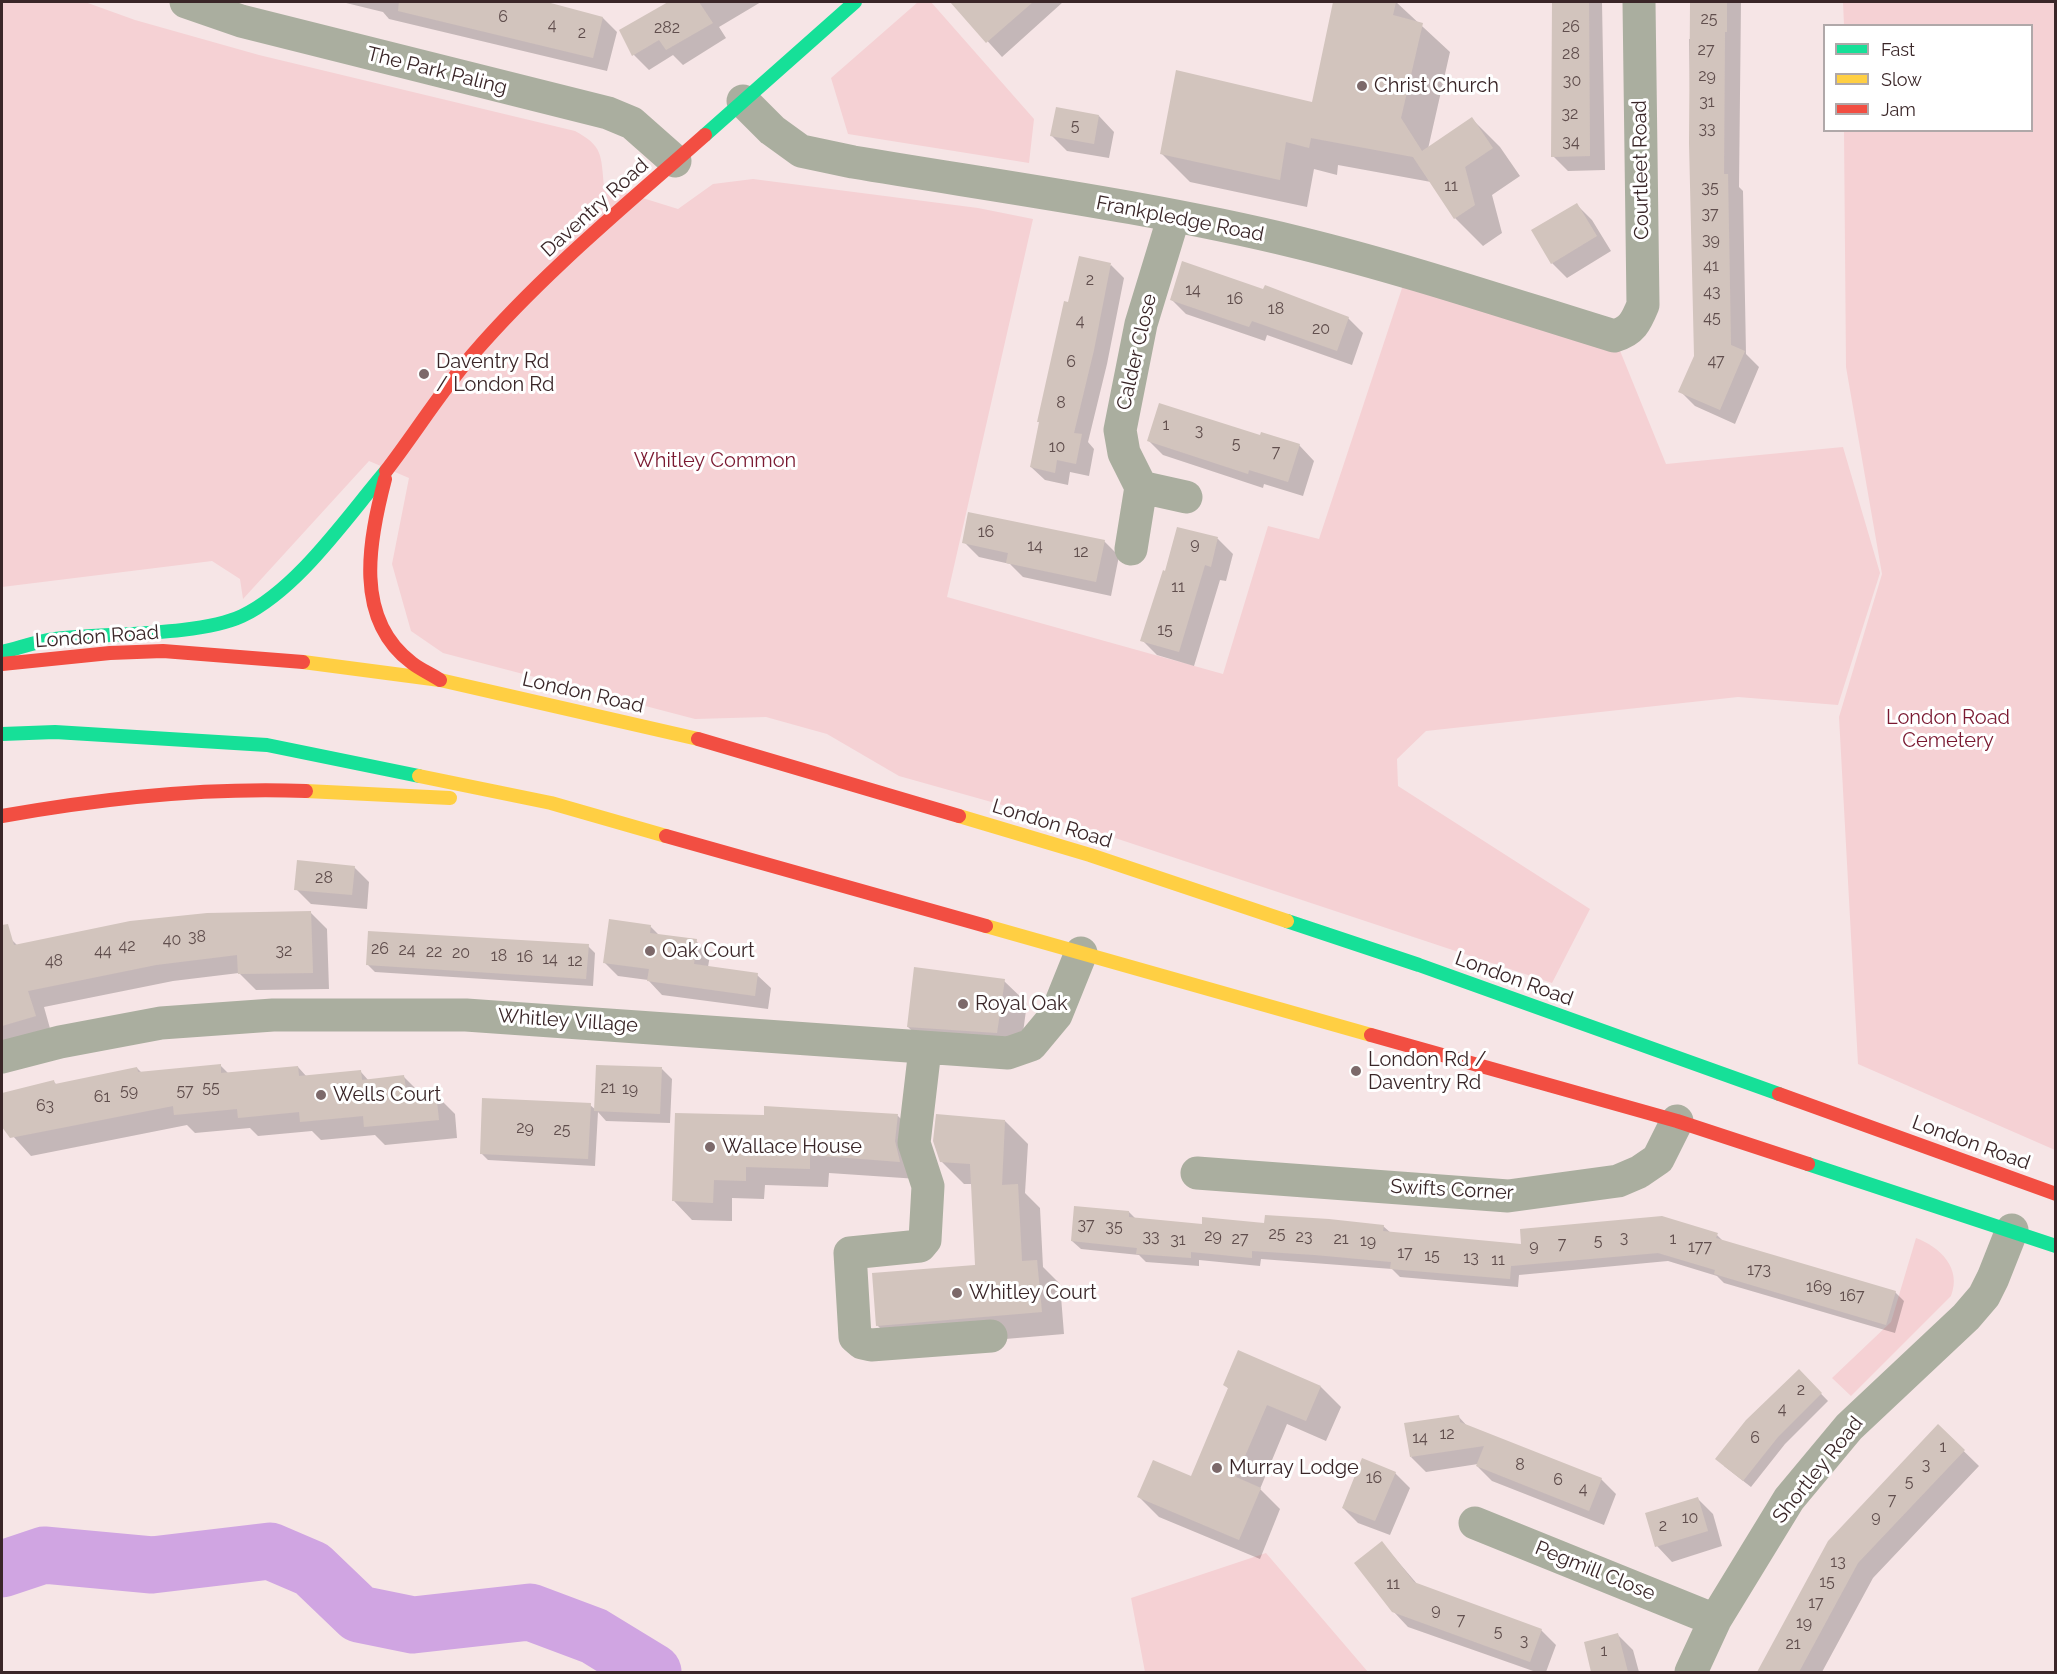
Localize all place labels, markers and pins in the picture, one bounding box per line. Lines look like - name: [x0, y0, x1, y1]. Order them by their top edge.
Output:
- place label: Christ Church: [1374, 74, 1499, 98]
- marker: Christ Church: [1355, 79, 1369, 93]
- place label: Daventry Rd / London Rd: [436, 350, 554, 397]
- marker: Daventry Rd / London Rd: [417, 367, 431, 381]
- place label: Oak Court: [662, 939, 755, 963]
- marker: Oak Court: [643, 944, 657, 958]
- place label: Royal Oak: [975, 992, 1068, 1016]
- marker: Royal Oak: [956, 997, 970, 1011]
- place label: London Rd / Daventry Rd: [1368, 1048, 1486, 1095]
- marker: London Rd / Daventry Rd: [1349, 1064, 1363, 1078]
- place label: Wells Court: [333, 1083, 441, 1107]
- marker: Wells Court: [314, 1088, 328, 1102]
- place label: Wallace House: [722, 1135, 862, 1159]
- marker: Wallace House: [703, 1140, 717, 1154]
- place label: Whitley Court: [969, 1281, 1097, 1305]
- marker: Whitley Court: [950, 1286, 964, 1300]
- place label: Murray Lodge: [1229, 1456, 1359, 1480]
- marker: Murray Lodge: [1210, 1461, 1224, 1475]

